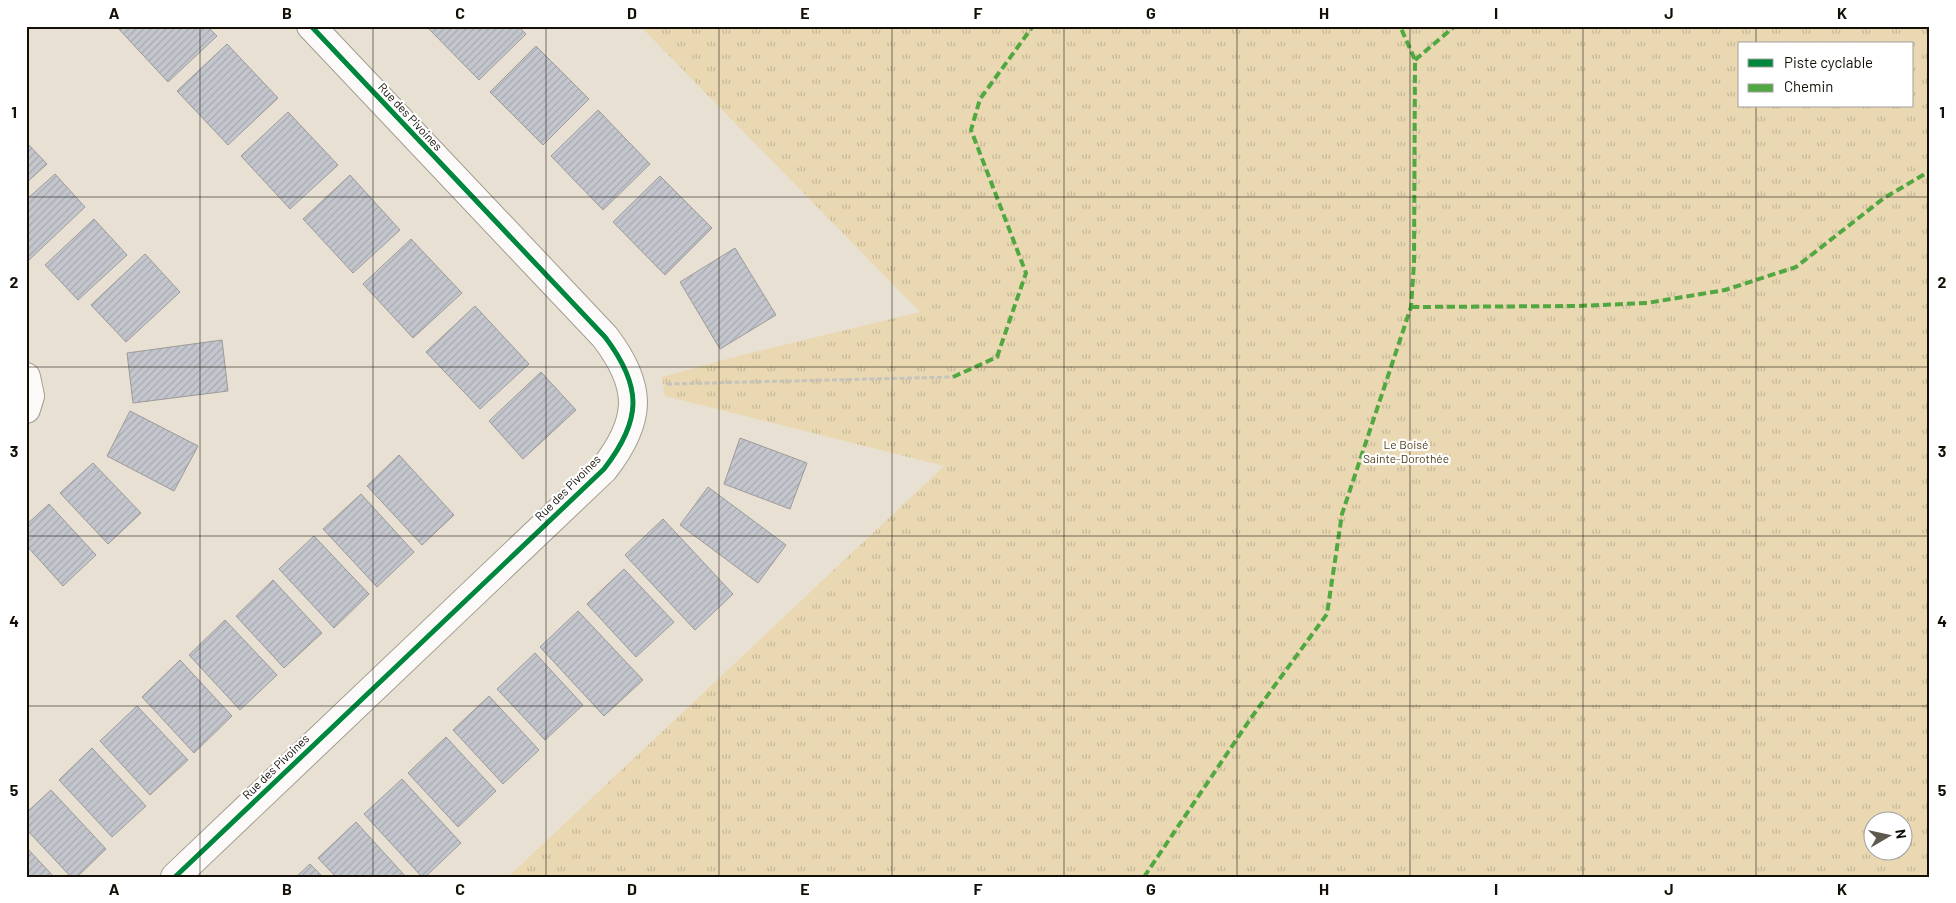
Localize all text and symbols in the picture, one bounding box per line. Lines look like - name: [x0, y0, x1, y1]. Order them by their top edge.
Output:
- text: A: [109, 3, 120, 22]
- text: B: [282, 3, 292, 22]
- text: C: [455, 3, 465, 22]
- text: D: [627, 3, 637, 22]
- text: E: [800, 3, 810, 22]
- text: F: [974, 3, 983, 22]
- text: G: [1146, 3, 1156, 22]
- text: H: [1319, 3, 1329, 22]
- text: I: [1494, 3, 1498, 22]
- text: J: [1664, 3, 1674, 22]
- text: K: [1837, 3, 1847, 22]
- legend: [1738, 42, 1914, 108]
- text: Piste cyclable: [1784, 53, 1873, 71]
- text: Chemin: [1784, 77, 1833, 95]
- street label: Rue des Pivoines: [376, 80, 446, 153]
- text: 1: [11, 102, 17, 121]
- text: 1: [1939, 102, 1945, 121]
- text: 2: [10, 272, 19, 291]
- text: 2: [1938, 272, 1947, 291]
- park label: Le Boisé Sainte-Dorothée: [1363, 437, 1449, 465]
- text: 3: [10, 441, 18, 460]
- text: 3: [1938, 441, 1946, 460]
- street label: Rue des Pivoines: [531, 451, 603, 523]
- text: 4: [9, 611, 19, 630]
- text: 4: [1937, 611, 1947, 630]
- street label: Rue des Pivoines: [239, 731, 312, 802]
- text: 5: [10, 780, 19, 799]
- text: 5: [1938, 780, 1947, 799]
- north arrow: [1864, 810, 1914, 860]
- text: N: [1892, 828, 1910, 840]
- text: A: [109, 879, 120, 898]
- text: B: [282, 879, 292, 898]
- text: C: [455, 879, 465, 898]
- text: D: [627, 879, 637, 898]
- text: E: [800, 879, 810, 898]
- text: F: [974, 879, 983, 898]
- text: G: [1146, 879, 1156, 898]
- text: H: [1319, 879, 1329, 898]
- text: I: [1494, 879, 1498, 898]
- text: J: [1664, 879, 1674, 898]
- text: K: [1837, 879, 1847, 898]

